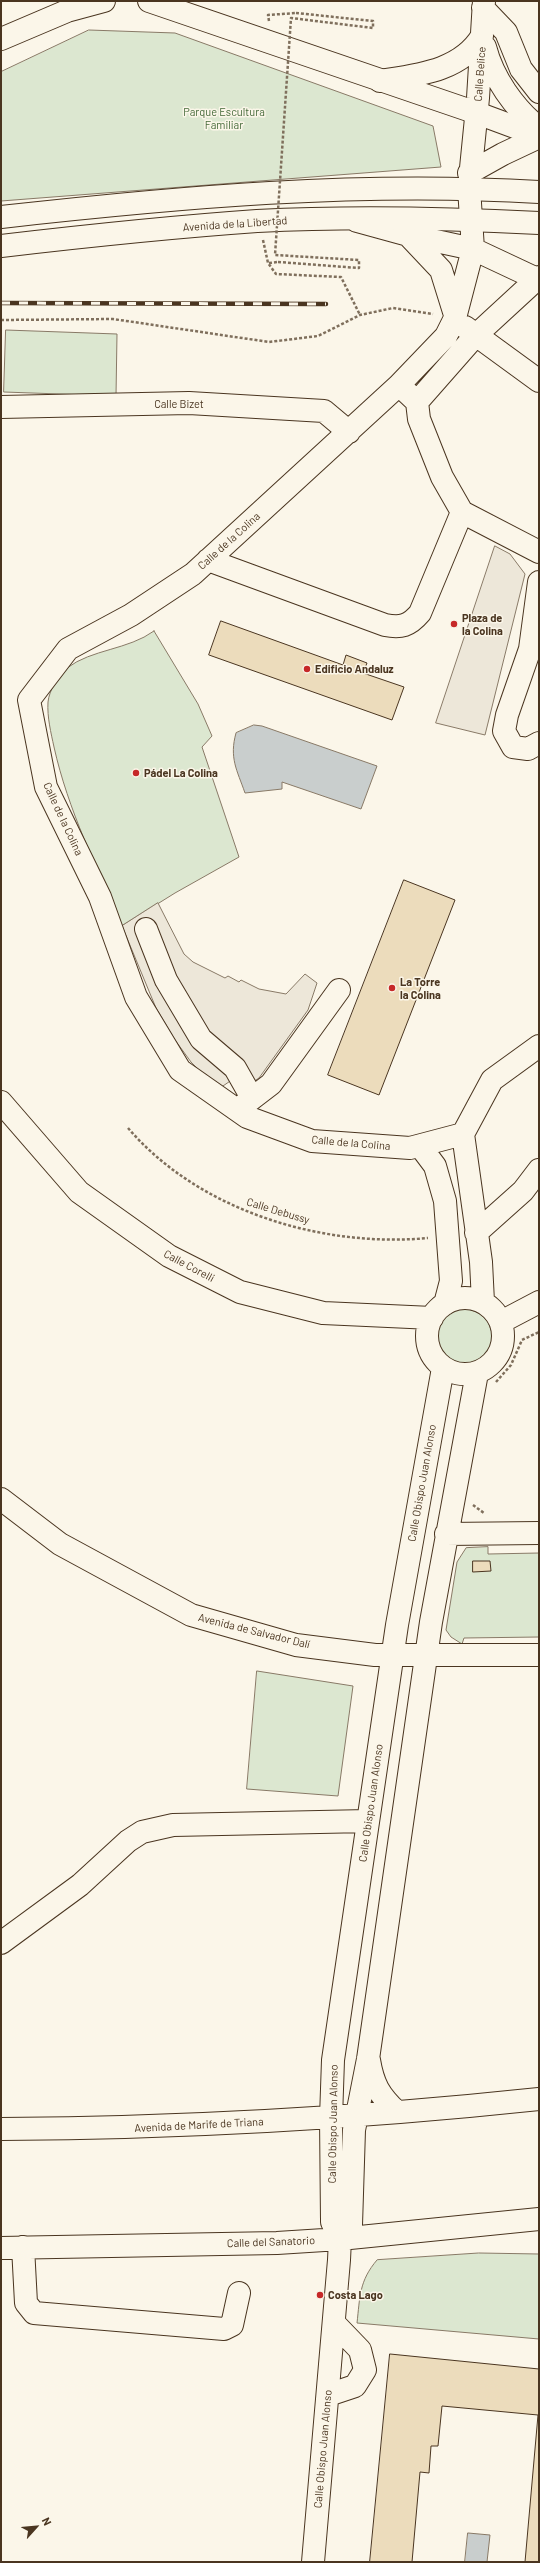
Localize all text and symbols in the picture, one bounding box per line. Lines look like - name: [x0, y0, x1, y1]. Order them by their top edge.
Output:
- street label: Calle Belice: [471, 46, 489, 102]
- park label: Parque Escultura Familiar: [183, 105, 265, 131]
- street label: Avenida de la Libertad: [182, 214, 288, 234]
- street label: Calle Bizet: [154, 397, 204, 411]
- street label: Calle de la Colina: [195, 510, 263, 572]
- place label: Plaza de la Colina: [462, 611, 503, 637]
- marker: Plaza de la Colina: [449, 619, 459, 629]
- place label: Edificio Andaluz: [315, 662, 394, 676]
- marker: Edificio Andaluz: [302, 664, 312, 674]
- place label: Pádel La Colina: [144, 766, 218, 780]
- marker: Pádel La Colina: [131, 768, 141, 778]
- street label: Calle de la Colina: [40, 780, 86, 858]
- place label: La Torre la Colina: [400, 975, 441, 1001]
- marker: La Torre la Colina: [387, 983, 397, 993]
- street label: Calle de la Colina: [311, 1133, 391, 1153]
- street label: Calle Debussy: [245, 1195, 311, 1227]
- street label: Calle Corelli: [161, 1247, 217, 1285]
- street label: Calle Obispo Juan Alonso: [405, 1423, 439, 1543]
- street label: Avenida de Salvador Dalí: [197, 1611, 311, 1651]
- street label: Calle Obispo Juan Alonso: [356, 1743, 386, 1863]
- street label: Calle Obispo Juan Alonso: [325, 2064, 341, 2184]
- street label: Avenida de Marife de Triana: [134, 2115, 264, 2135]
- street label: Calle del Sanatorio: [227, 2234, 315, 2250]
- place label: Costa Lago: [328, 2288, 383, 2302]
- marker: Costa Lago: [315, 2290, 325, 2300]
- street label: Calle Obispo Juan Alonso: [311, 2389, 335, 2509]
- north arrow: [16, 2507, 56, 2547]
- text: N: [40, 2515, 55, 2528]

